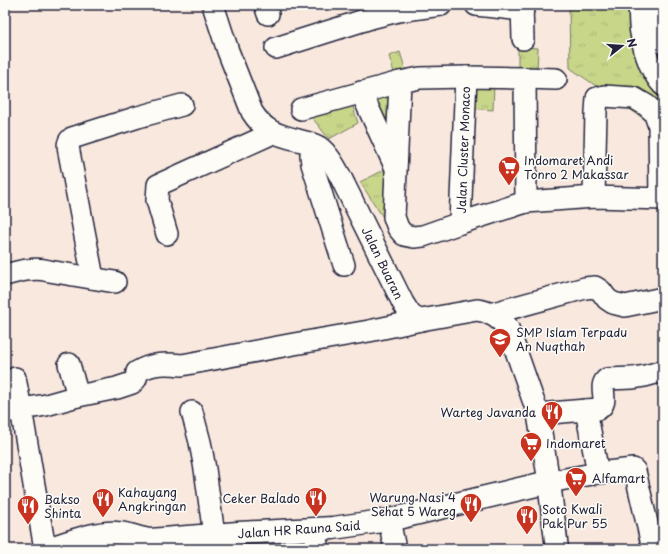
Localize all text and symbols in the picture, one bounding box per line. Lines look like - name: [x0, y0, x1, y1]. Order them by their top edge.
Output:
- north arrow: [602, 26, 642, 66]
- text: N: [623, 36, 642, 50]
- street label: Jalan Cluster Monaco: [452, 86, 474, 214]
- place label: Indomaret Andi Tonro 2 Makassar: [524, 151, 629, 183]
- supermarket icon: Indomaret Andi Tonro 2 Makassar: [496, 154, 522, 187]
- street label: Jalan Buaran: [358, 224, 408, 302]
- place label: SMP Islam Terpadu An Nuqthah: [516, 323, 627, 355]
- school or university icon: SMP Islam Terpadu An Nuqthah: [487, 326, 513, 359]
- restaurant icon: Warteg Javanda: [539, 399, 565, 432]
- place label: Warteg Javanda: [441, 403, 537, 421]
- supermarket icon: Indomaret: [518, 430, 544, 463]
- place label: Indomaret: [546, 434, 606, 452]
- supermarket icon: Alfamart: [563, 465, 589, 498]
- place label: Alfamart: [592, 469, 645, 487]
- place label: Kahayang Angkringan: [118, 483, 186, 515]
- restaurant icon: Ceker Balado: [303, 485, 329, 518]
- restaurant icon: Kahayang Angkringan: [90, 486, 116, 519]
- place label: Warung Nasi 4 Sehat 5 Wareg: [369, 488, 456, 520]
- place label: Ceker Balado: [222, 489, 300, 507]
- place label: Bakso Shinta: [44, 490, 82, 522]
- restaurant icon: Warung Nasi 4 Sehat 5 Wareg: [458, 491, 484, 524]
- restaurant icon: Bakso Shinta: [15, 493, 41, 526]
- place label: Soto Kwali Pak Pur 55: [542, 500, 607, 532]
- restaurant icon: Soto Kwali Pak Pur 55: [514, 503, 540, 536]
- street label: Jalan HR Rauna Said: [237, 516, 362, 542]

